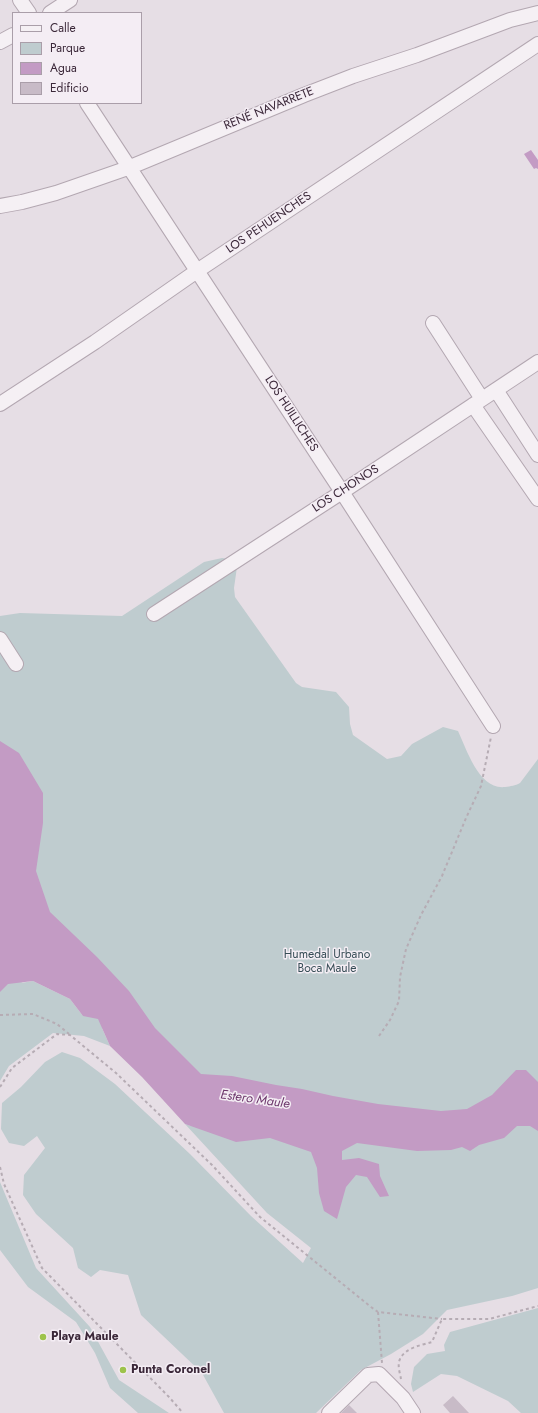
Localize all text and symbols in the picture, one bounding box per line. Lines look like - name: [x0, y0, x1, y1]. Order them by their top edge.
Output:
- legend: [12, 12, 142, 104]
- text: Calle: [50, 19, 76, 37]
- text: Parque: [50, 39, 85, 57]
- text: Agua: [50, 59, 77, 77]
- text: Edificio: [50, 79, 89, 97]
- street label: RENÉ NAVARRETE: [222, 84, 316, 134]
- street label: LOS PEHUENCHES: [224, 189, 314, 257]
- street label: LOS HUILLICHES: [261, 373, 321, 455]
- street label: LOS CHONOS: [310, 462, 382, 516]
- park label: Humedal Urbano Boca Maule: [284, 948, 370, 976]
- water label: Estero Maule: [219, 1087, 291, 1113]
- place label: Playa Maule: [51, 1330, 119, 1344]
- marker: Playa Maule: [38, 1332, 48, 1342]
- place label: Punta Coronel: [131, 1363, 210, 1377]
- marker: Punta Coronel: [118, 1365, 128, 1375]

